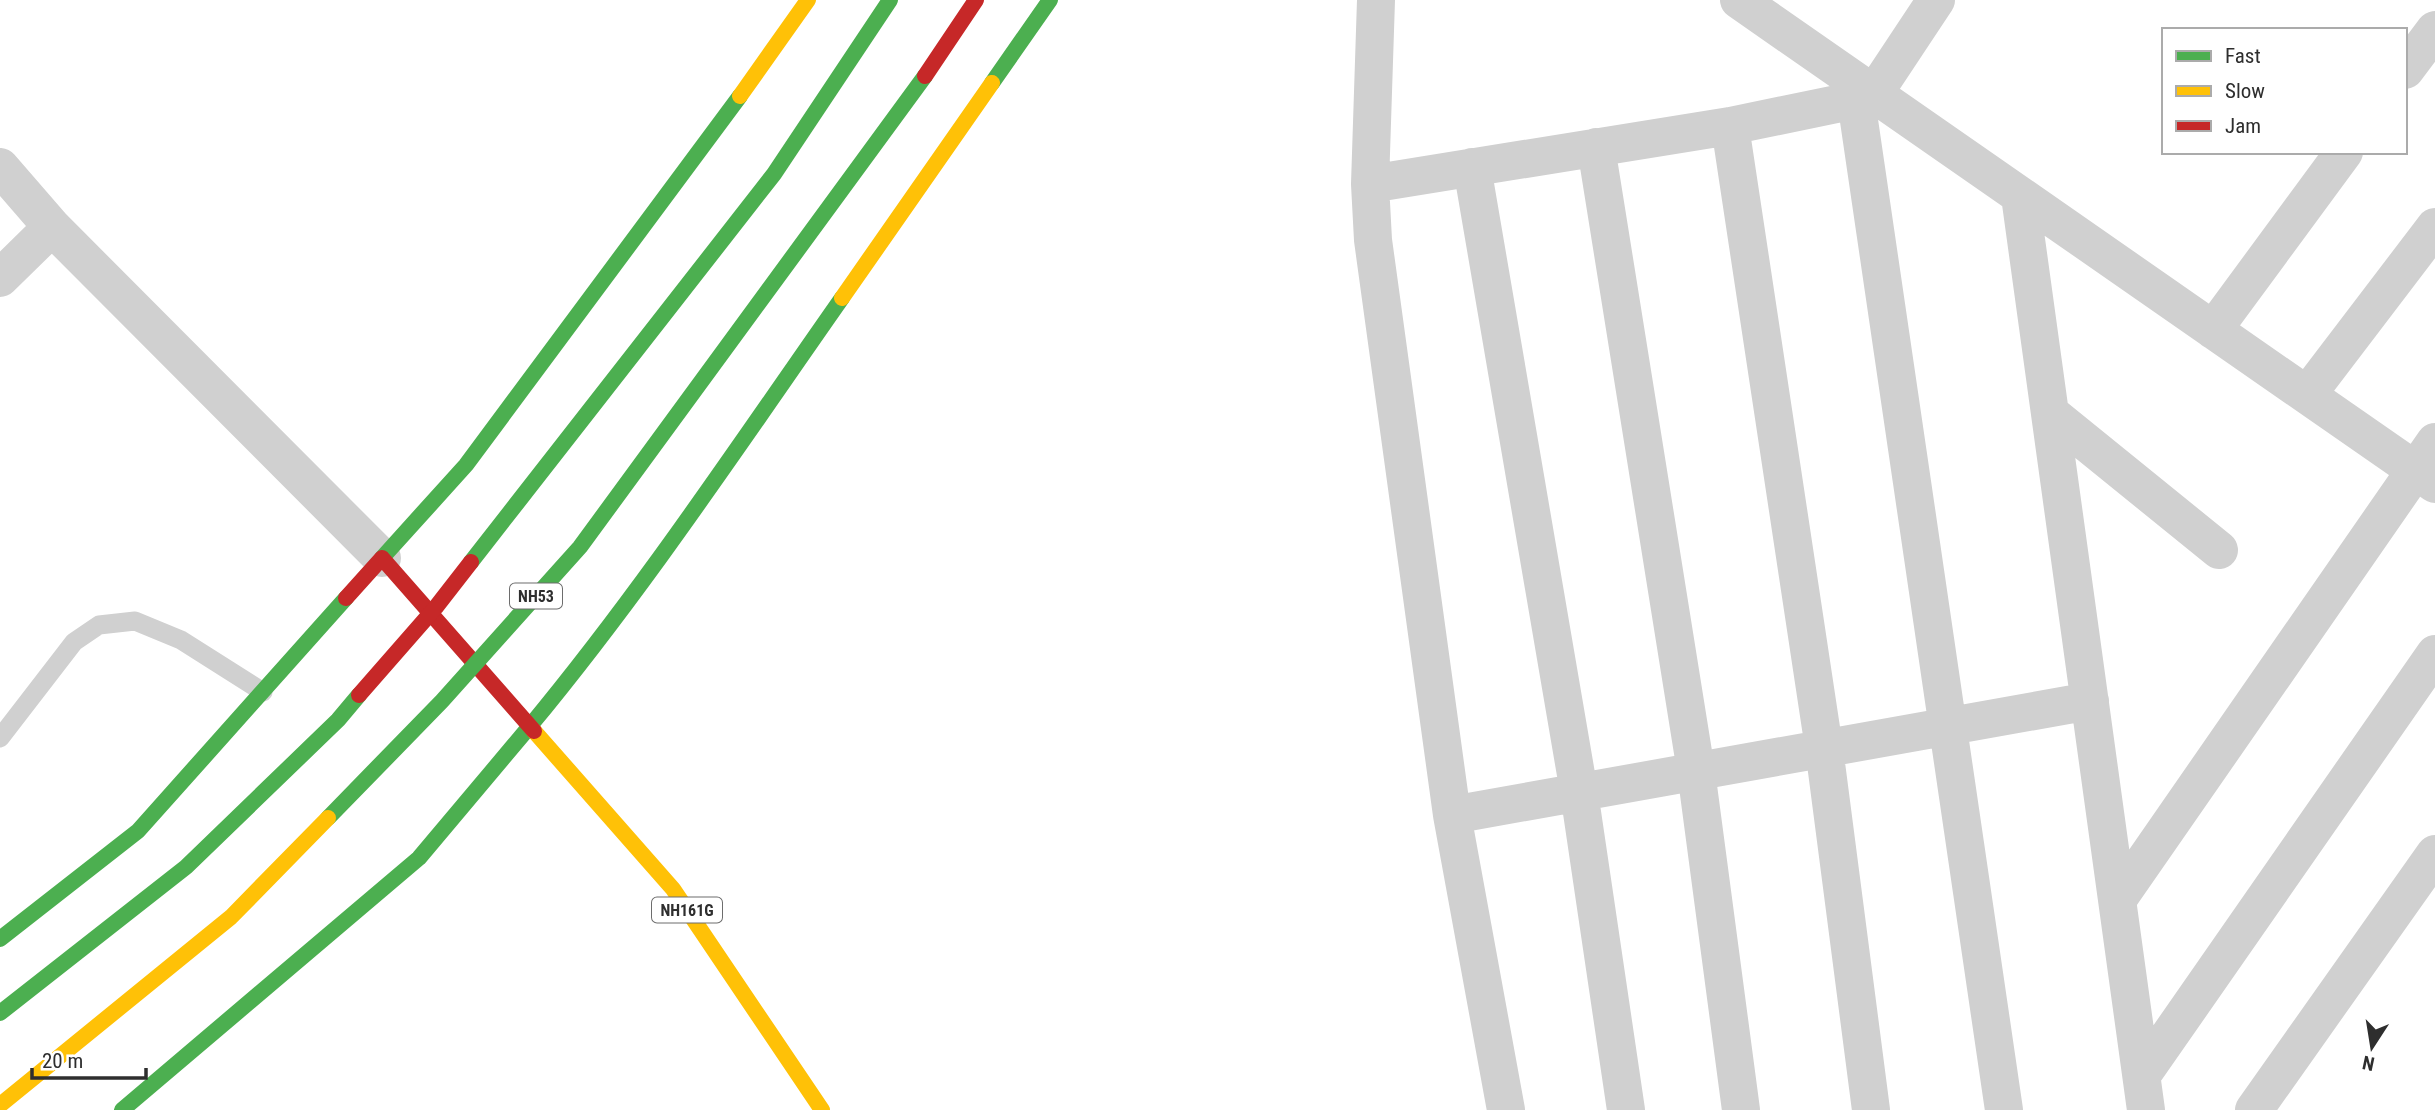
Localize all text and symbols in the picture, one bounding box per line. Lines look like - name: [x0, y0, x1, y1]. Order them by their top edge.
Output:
- legend: [2162, 28, 2407, 154]
- text: Fast: [2225, 44, 2261, 68]
- text: Slow: [2225, 79, 2265, 103]
- text: Jam: [2225, 114, 2261, 138]
- road number: NH53: [510, 583, 562, 608]
- road number: NH161G: [652, 898, 722, 922]
- north arrow: [2337, 1012, 2407, 1082]
- scale bar: [32, 1036, 145, 1080]
- text: 20 m: [42, 1049, 83, 1073]
- text: N: [2360, 1051, 2377, 1076]

